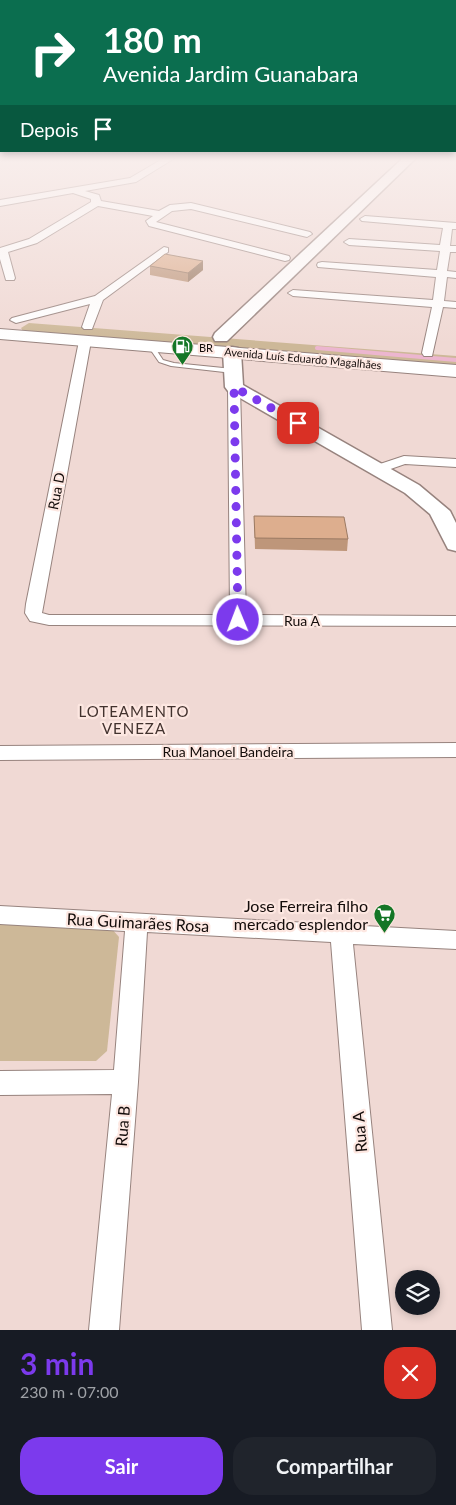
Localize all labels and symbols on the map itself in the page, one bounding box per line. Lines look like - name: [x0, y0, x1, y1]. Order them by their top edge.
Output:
- fuel station icon: BR: [171, 335, 195, 366]
- place label: BR: [199, 341, 213, 354]
- street label: Avenida Luís Eduardo Magalhães: [224, 345, 382, 371]
- pin: [277, 402, 319, 444]
- street label: Rua D: [44, 471, 68, 511]
- position arrow: [211, 593, 263, 645]
- street label: Rua A: [284, 612, 320, 629]
- district label: LOTEAMENTO VENEZA: [79, 702, 189, 737]
- street label: Rua Manoel Bandeira: [163, 743, 293, 760]
- place label: Jose Ferreira filho mercado esplendor: [234, 896, 368, 933]
- supermarket icon: Jose Ferreira filho mercado esplendor: [372, 902, 396, 933]
- street label: Rua Guimarães Rosa: [66, 909, 210, 935]
- street label: Rua B: [111, 1105, 133, 1147]
- street label: Rua A: [348, 1111, 370, 1153]

